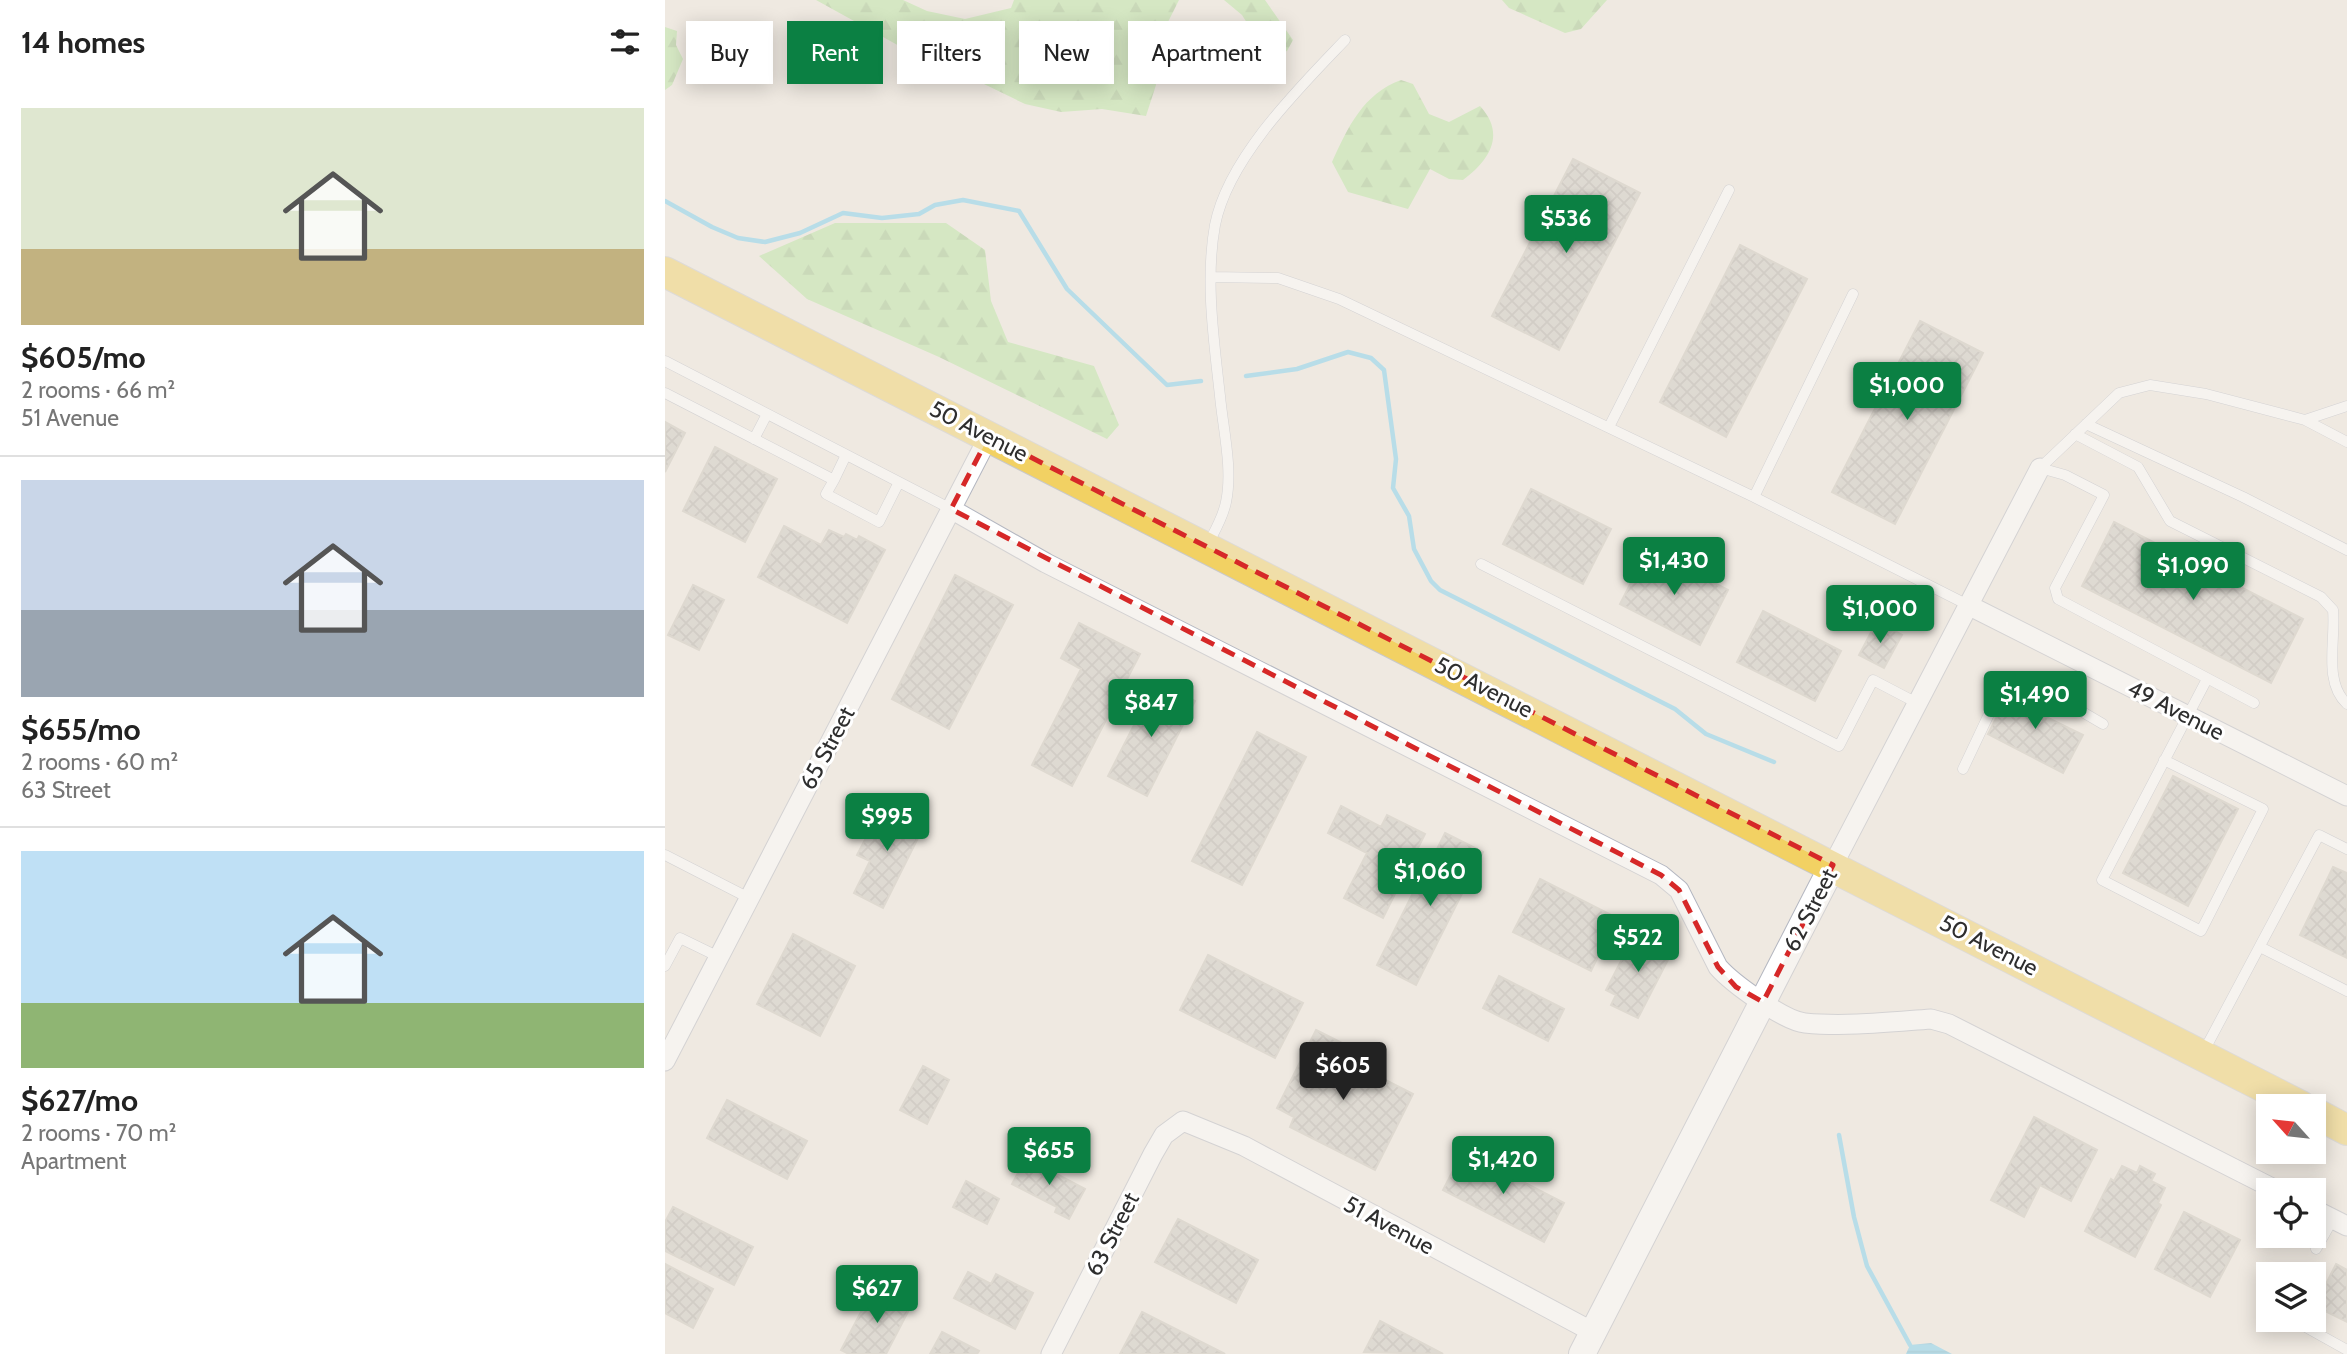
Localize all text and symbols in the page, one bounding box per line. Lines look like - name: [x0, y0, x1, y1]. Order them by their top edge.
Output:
- chip: Buy: [686, 21, 773, 84]
- chip: Rent: [787, 21, 883, 84]
- chip: Filters: [897, 21, 1005, 84]
- chip: New: [1019, 21, 1114, 84]
- chip: Apartment: [1128, 21, 1286, 84]
- icon: filters: [606, 23, 644, 61]
- text: 14 homes: [21, 24, 145, 61]
- icon: home: [270, 153, 396, 279]
- pin: $536: [1525, 196, 1607, 255]
- text: $536: [1540, 204, 1592, 232]
- text: $605/mo: [21, 339, 146, 376]
- pin: $1,000: [1850, 362, 1964, 422]
- text: $1,000: [1869, 371, 1945, 399]
- text: 2 rooms · 66 m²: [21, 376, 175, 404]
- street label: 50 Avenue: [925, 394, 1033, 468]
- text: 51 Avenue: [21, 404, 119, 432]
- icon: home: [270, 525, 396, 651]
- pin: $1,430: [1617, 538, 1731, 597]
- pin: $1,090: [2136, 542, 2250, 602]
- text: $1,430: [1639, 546, 1709, 574]
- text: $1,090: [2157, 551, 2229, 579]
- pin: $1,000: [1823, 586, 1937, 645]
- text: $1,000: [1842, 594, 1918, 622]
- street label: 50 Avenue: [1430, 650, 1538, 724]
- pin: $1,490: [1978, 672, 2092, 731]
- street label: 49 Avenue: [2123, 674, 2229, 746]
- pin: $847: [1110, 680, 1192, 739]
- text: $1,490: [2000, 680, 2070, 708]
- text: $847: [1124, 688, 1178, 716]
- street label: 65 Street: [794, 702, 861, 794]
- text: $655/mo: [21, 711, 141, 748]
- text: 2 rooms · 60 m²: [21, 748, 178, 776]
- text: 63 Street: [21, 776, 111, 804]
- pin: $995: [846, 794, 928, 853]
- text: $995: [861, 802, 913, 830]
- pin: $1,060: [1373, 848, 1487, 908]
- text: $1,060: [1394, 857, 1466, 885]
- street label: 62 Street: [1777, 864, 1843, 956]
- icon: home: [270, 896, 396, 1022]
- street label: 50 Avenue: [1935, 908, 2043, 982]
- pin: $522: [1597, 914, 1679, 974]
- text: $522: [1613, 923, 1663, 951]
- pin: $605: [1302, 1042, 1384, 1102]
- text: $605: [1316, 1051, 1370, 1079]
- text: $627/mo: [21, 1082, 138, 1119]
- north arrow: [2256, 1094, 2326, 1164]
- map controls: [2256, 1094, 2326, 1332]
- text: 2 rooms · 70 m²: [21, 1119, 176, 1147]
- pin: $655: [1008, 1128, 1090, 1187]
- text: $655: [1024, 1136, 1074, 1164]
- pin: $1,420: [1446, 1136, 1560, 1196]
- text: $1,420: [1468, 1145, 1538, 1173]
- text: Apartment: [21, 1147, 126, 1175]
- button: locate: [2256, 1178, 2326, 1248]
- street label: 63 Street: [1079, 1187, 1145, 1280]
- street label: 51 Avenue: [1339, 1190, 1439, 1260]
- button: layers: [2256, 1262, 2326, 1332]
- pin: $627: [836, 1266, 918, 1325]
- text: $627: [852, 1274, 902, 1302]

